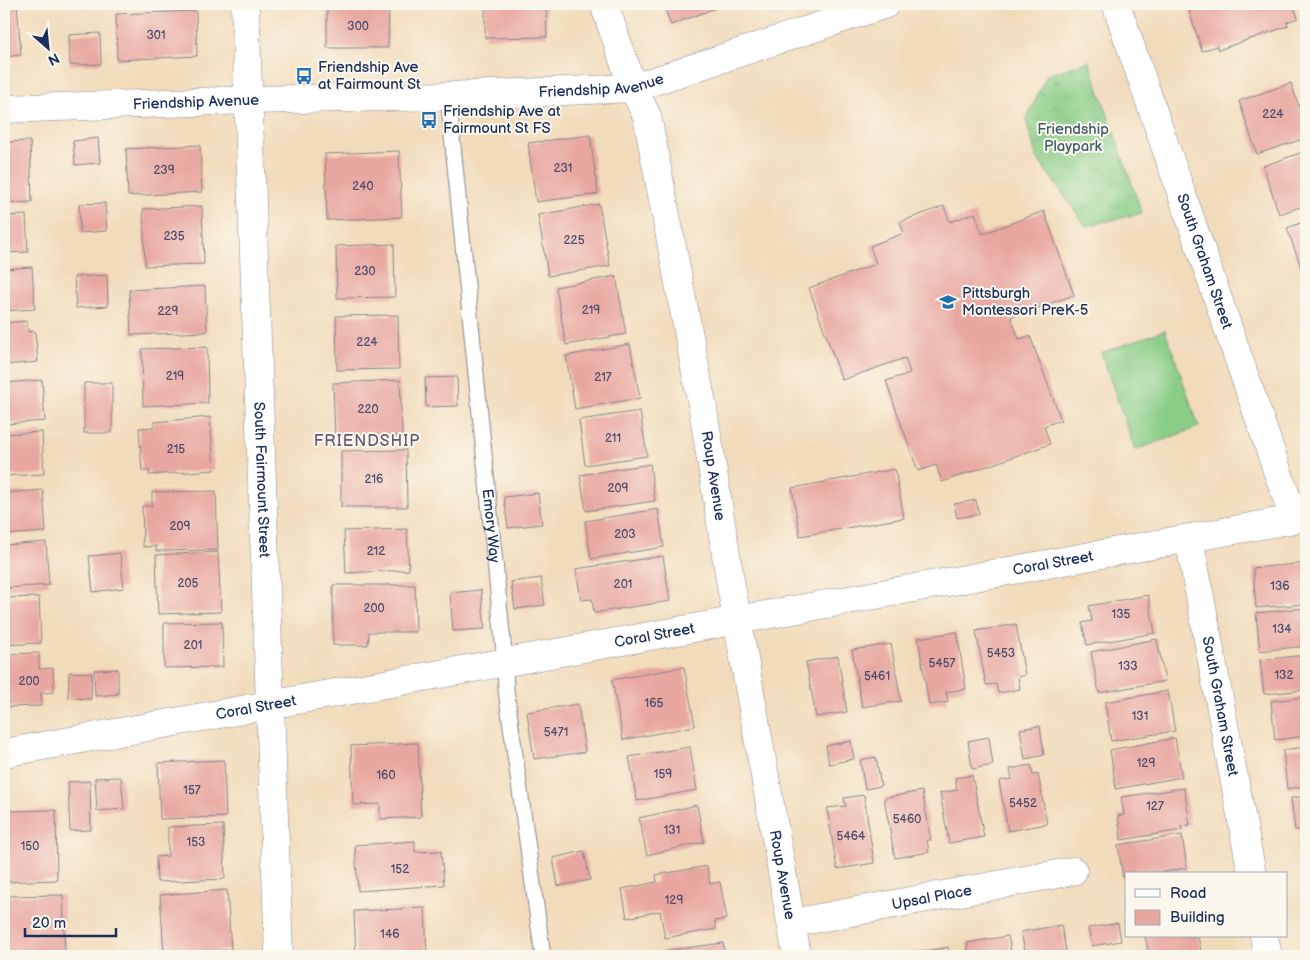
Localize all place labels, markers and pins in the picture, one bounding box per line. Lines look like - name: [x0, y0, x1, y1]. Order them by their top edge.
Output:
- place label: Friendship Ave at Fairmount St: [318, 58, 421, 94]
- bus stop icon: Friendship Ave at Fairmount St: [294, 66, 314, 86]
- place label: Friendship Ave at Fairmount St FS: [443, 102, 561, 138]
- bus stop icon: Friendship Ave at Fairmount St FS: [419, 110, 439, 130]
- place label: Pittsburgh Montessori PreK-5: [962, 284, 1088, 320]
- school or university icon: Pittsburgh Montessori PreK-5: [938, 292, 958, 312]

